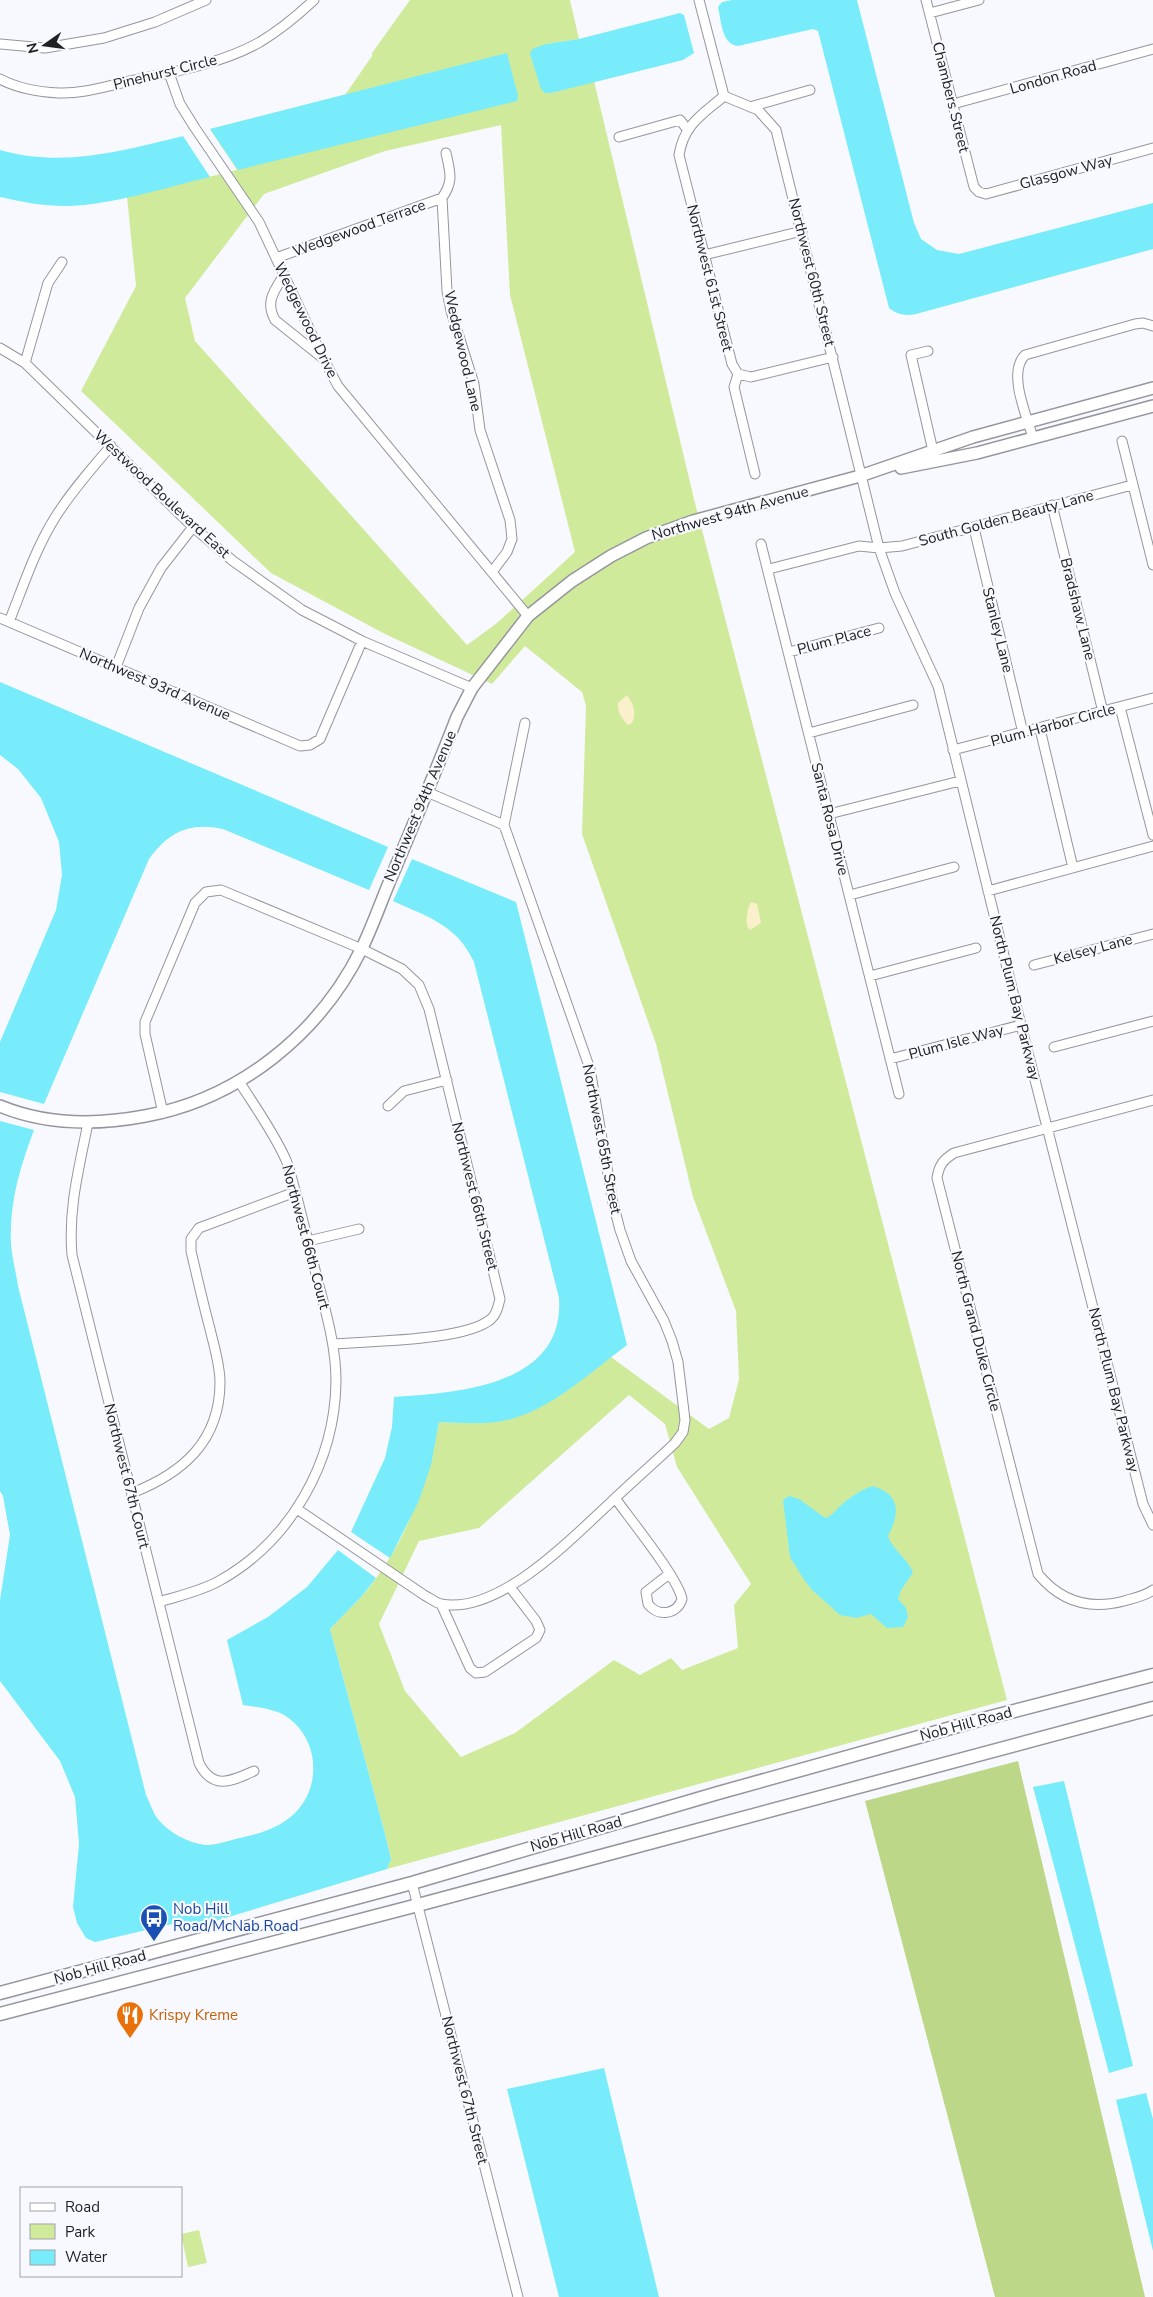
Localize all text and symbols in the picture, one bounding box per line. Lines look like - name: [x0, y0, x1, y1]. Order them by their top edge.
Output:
- north arrow: [20, 20, 70, 70]
- street label: Chambers Street: [928, 40, 975, 155]
- text: N: [22, 41, 43, 55]
- street label: Pinehurst Circle: [111, 49, 219, 95]
- street label: London Road: [1007, 55, 1099, 99]
- street label: Glasgow Way: [1017, 150, 1115, 194]
- street label: Wedgewood Terrace: [290, 195, 428, 261]
- street label: Northwest 60th Street: [784, 196, 840, 349]
- street label: Northwest 61st Street: [682, 202, 738, 354]
- street label: Wedgewood Drive: [269, 259, 343, 381]
- street label: Wedgewood Lane: [439, 289, 487, 413]
- street label: Westwood Boulevard East: [90, 426, 235, 563]
- street label: Northwest 94th Avenue: [649, 481, 811, 545]
- street label: South Golden Beauty Lane: [916, 485, 1096, 551]
- street label: Bradshaw Lane: [1056, 556, 1100, 662]
- street label: Stanley Lane: [978, 585, 1018, 675]
- street label: Plum Place: [795, 621, 873, 659]
- street label: Northwest 93rd Avenue: [76, 643, 234, 725]
- street label: Plum Harbor Circle: [988, 699, 1118, 751]
- street label: Northwest 94th Avenue: [379, 727, 461, 885]
- street label: Santa Rosa Drive: [806, 761, 854, 877]
- street label: North Plum Bay Parkway: [985, 913, 1045, 1083]
- street label: Kelsey Lane: [1051, 929, 1135, 969]
- street label: Plum Isle Way: [906, 1020, 1006, 1064]
- street label: Northwest 65th Street: [578, 1062, 626, 1216]
- street label: Northwest 66th Street: [447, 1120, 503, 1273]
- street label: Northwest 66th Court: [277, 1163, 335, 1312]
- street label: North Grand Duke Circle: [946, 1249, 1006, 1413]
- street label: North Plum Bay Parkway: [1084, 1305, 1144, 1475]
- street label: Northwest 67th Court: [99, 1401, 155, 1551]
- street label: Nob Hill Road: [918, 1702, 1014, 1746]
- street label: Nob Hill Road: [528, 1811, 624, 1857]
- place label: Nob Hill Road/McNab Road: [173, 1899, 298, 1936]
- bus stop icon: Nob Hill Road/McNab Road: [139, 1903, 169, 1942]
- street label: Nob Hill Road: [52, 1945, 148, 1989]
- restaurant icon: Krispy Kreme: [115, 2000, 145, 2039]
- place label: Krispy Kreme: [149, 2005, 238, 2025]
- street label: Northwest 67th Street: [437, 2014, 493, 2167]
- legend: [20, 2187, 182, 2277]
- text: Road: [65, 2197, 100, 2217]
- text: Park: [65, 2222, 95, 2242]
- text: Water: [65, 2247, 108, 2267]

